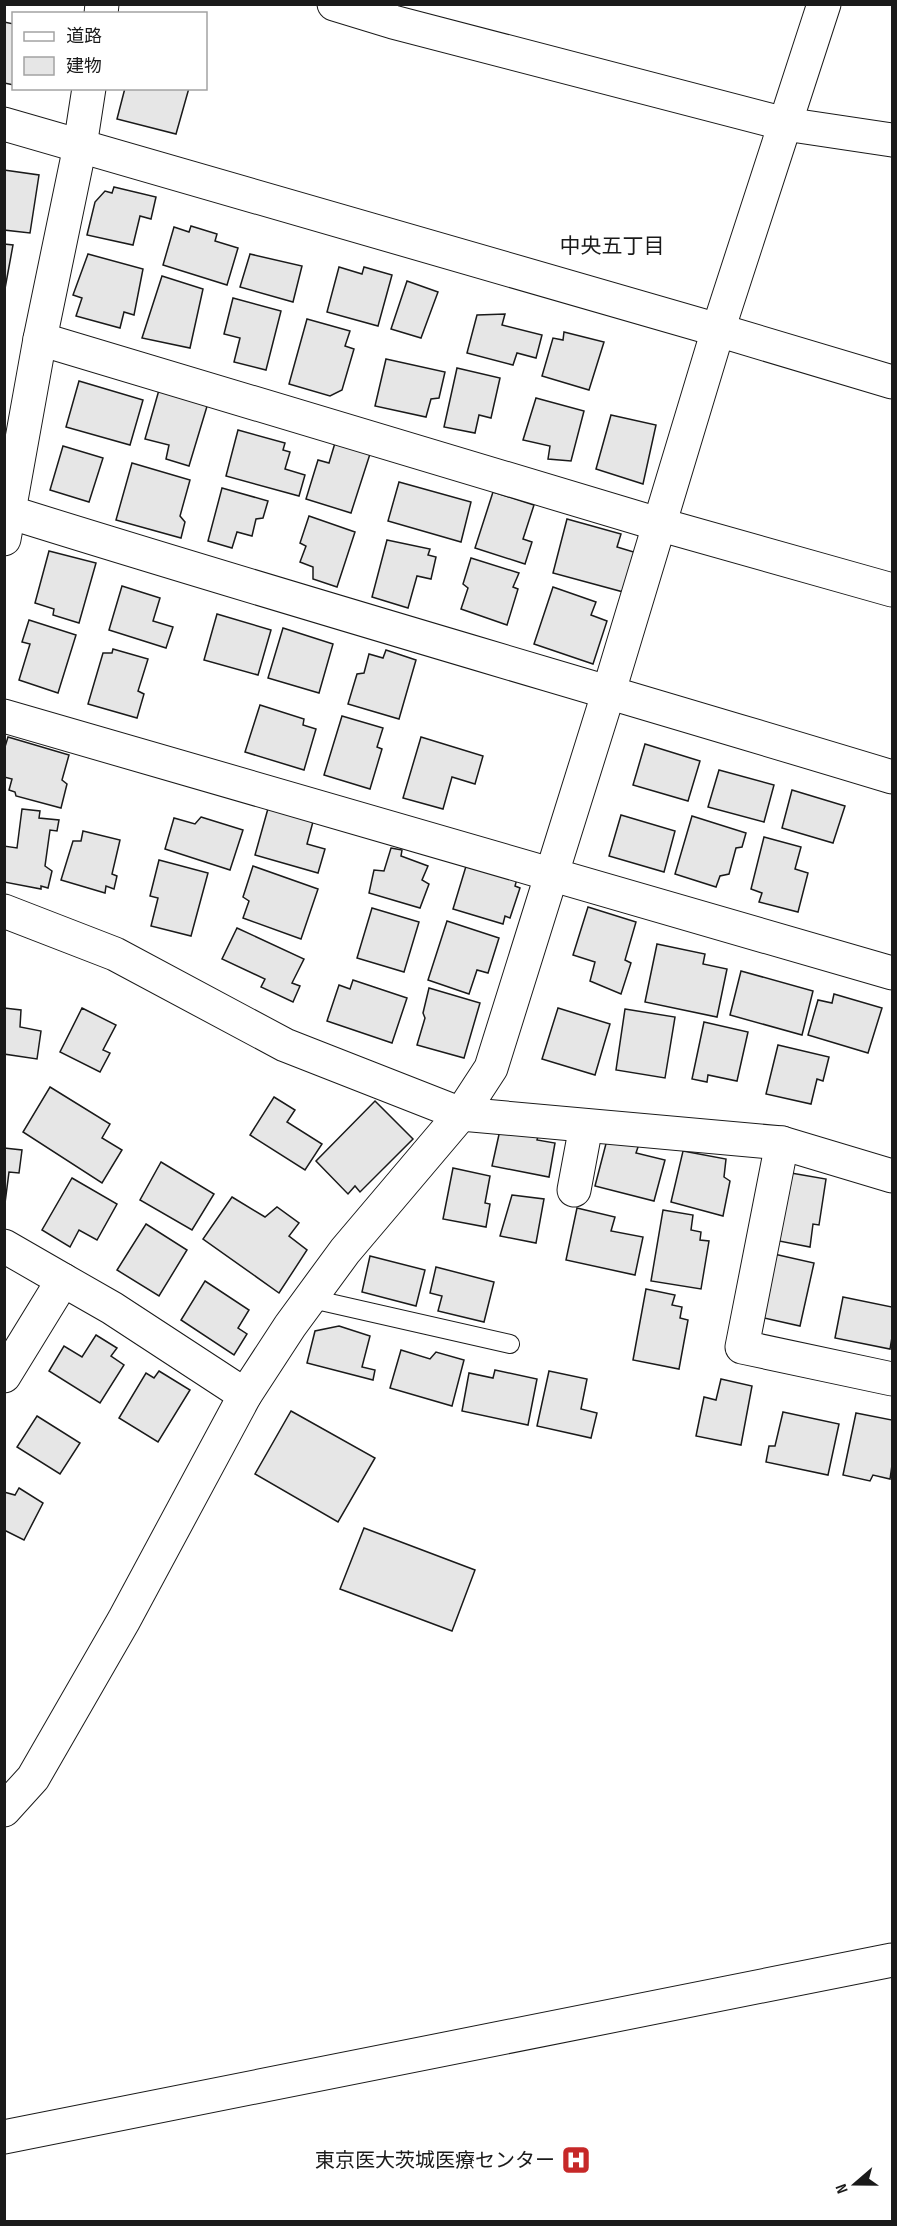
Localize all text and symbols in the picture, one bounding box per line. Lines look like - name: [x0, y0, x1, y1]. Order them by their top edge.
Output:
- legend: [12, 12, 207, 90]
- text: 道路: [66, 26, 102, 47]
- text: 建物: [66, 56, 102, 77]
- district label: 中央五丁目: [560, 234, 665, 259]
- hospital icon: 東京医大茨城医療センター: [560, 2144, 592, 2176]
- place label: 東京医大茨城医療センター: [315, 2149, 555, 2173]
- north arrow: [825, 2154, 885, 2214]
- text: N: [832, 2181, 853, 2196]

